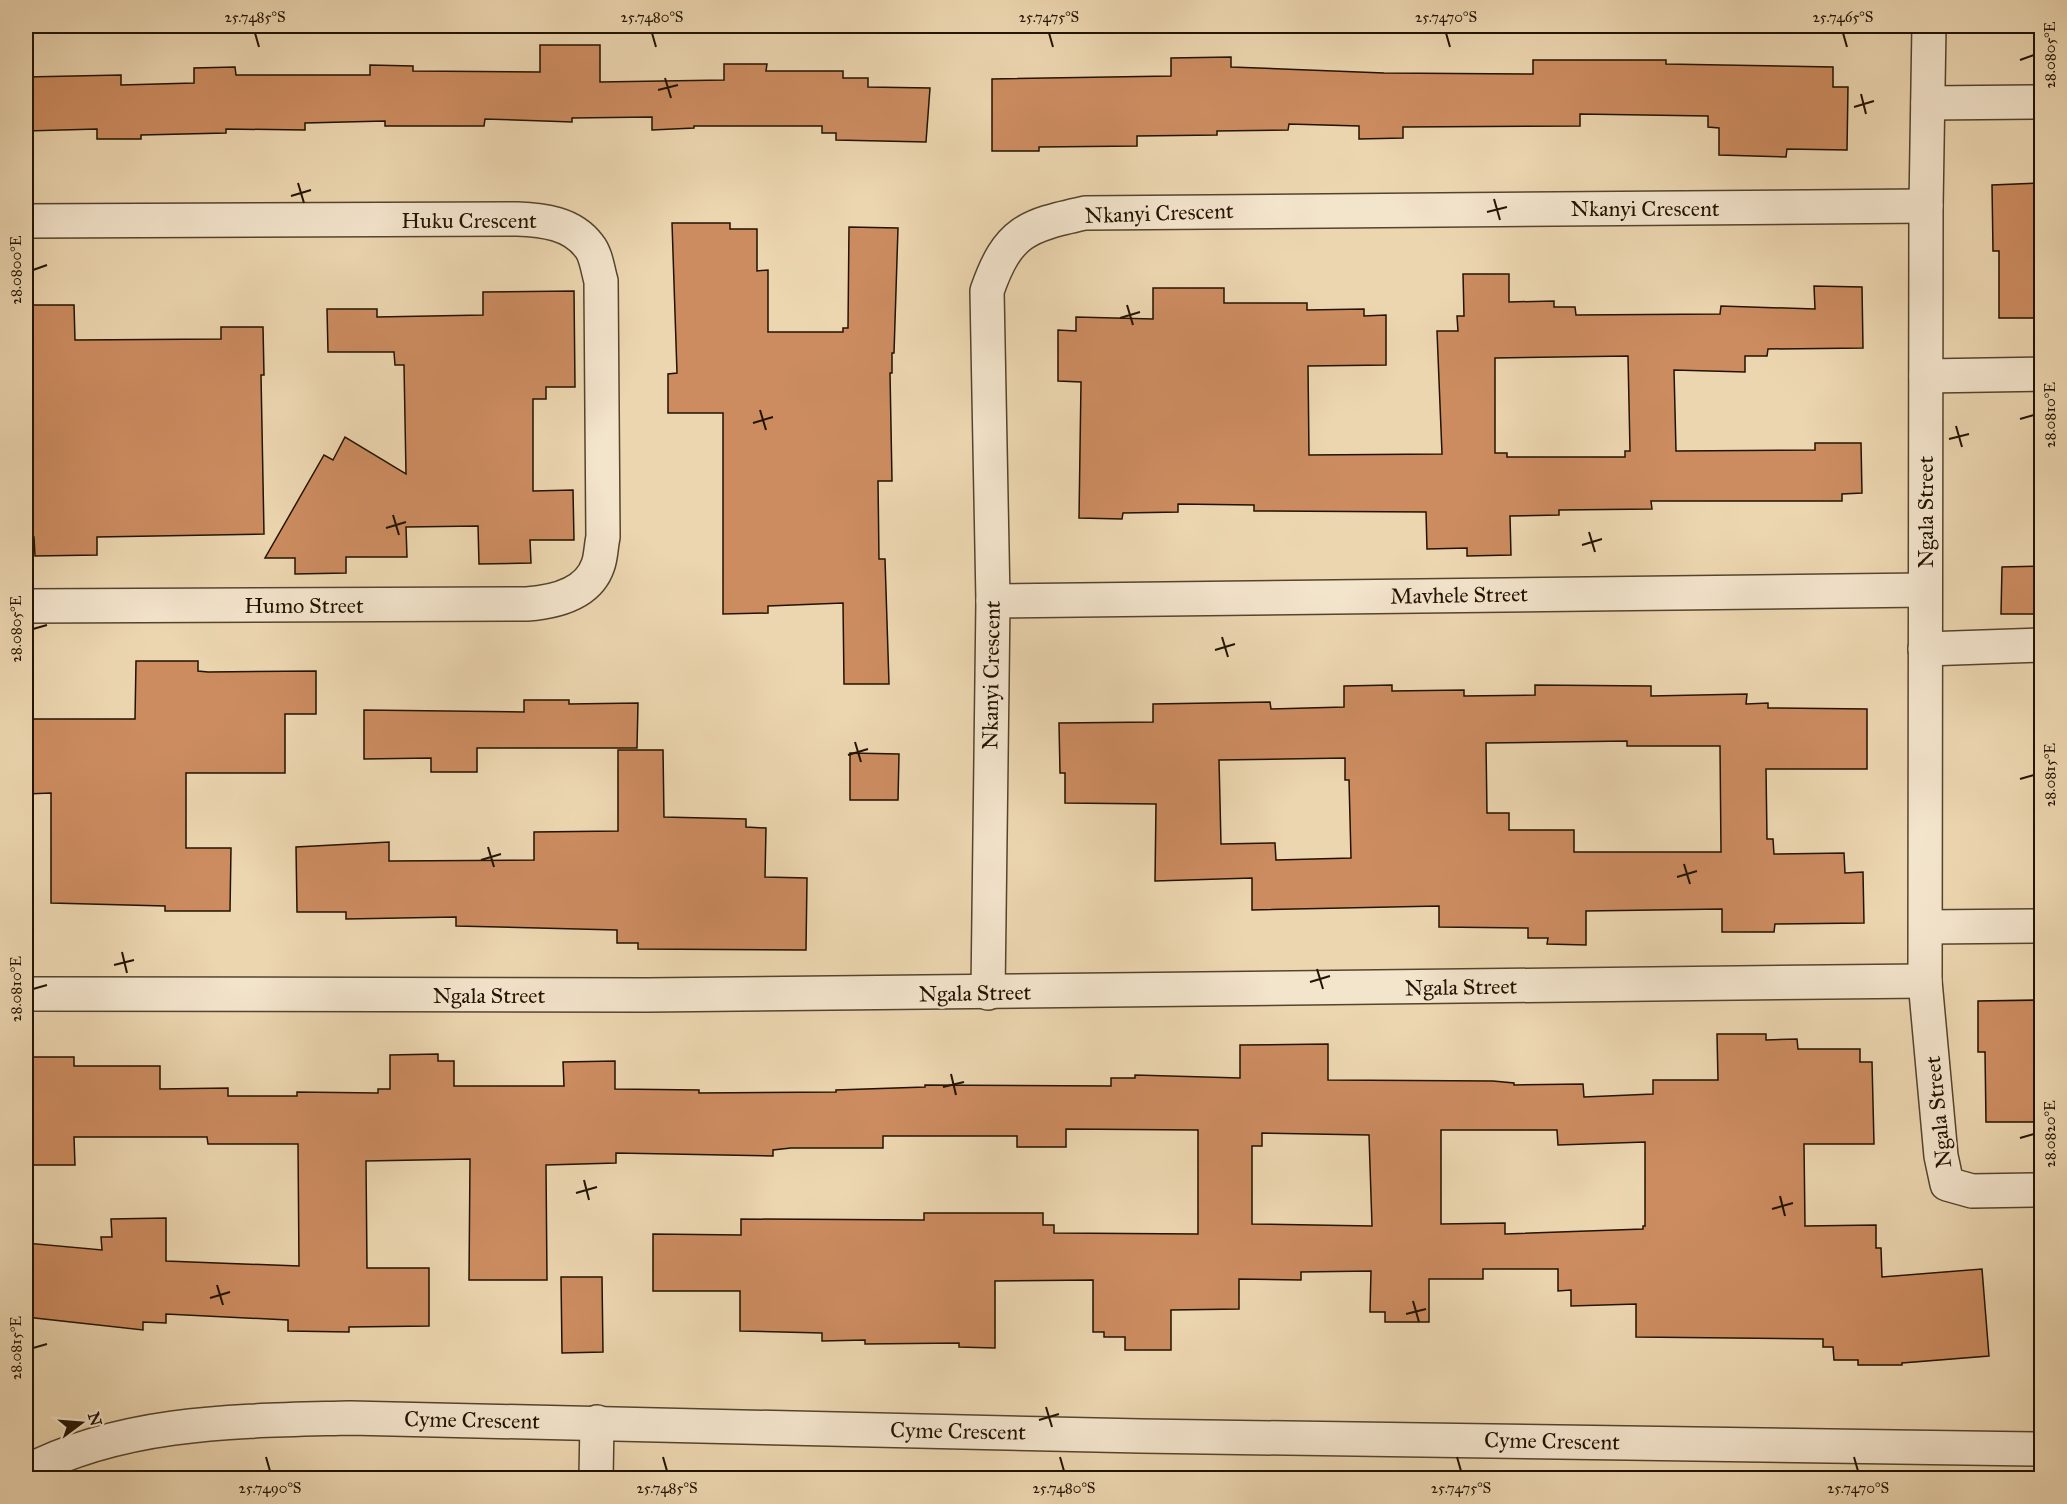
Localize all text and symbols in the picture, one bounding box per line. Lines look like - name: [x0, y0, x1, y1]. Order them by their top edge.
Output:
- text: 25.7485°S: [224, 8, 286, 26]
- text: 25.7480°S: [621, 8, 683, 26]
- text: 25.7475°S: [1019, 8, 1079, 26]
- text: 25.7470°S: [1415, 8, 1477, 26]
- text: 25.7465°S: [1813, 8, 1873, 26]
- text: 28.0805°E: [2041, 21, 2059, 89]
- street label: Nkanyi Crescent: [1570, 195, 1720, 222]
- street label: Nkanyi Crescent: [1084, 197, 1234, 229]
- street label: Huku Crescent: [401, 207, 537, 234]
- text: 28.0800°E: [7, 235, 25, 304]
- text: 28.0810°E: [2041, 382, 2059, 448]
- street label: Ngala Street: [1912, 456, 1939, 568]
- street label: Mavhele Street: [1390, 580, 1528, 610]
- street label: Humo Street: [244, 592, 364, 619]
- text: 28.0805°E: [7, 595, 25, 663]
- street label: Nkanyi Crescent: [976, 600, 1006, 750]
- text: 28.0815°E: [2041, 743, 2059, 807]
- text: 28.0810°E: [7, 956, 25, 1022]
- street label: Ngala Street: [1404, 973, 1518, 1001]
- street label: Ngala Street: [918, 979, 1032, 1007]
- street label: Ngala Street: [433, 982, 545, 1009]
- street label: Ngala Street: [1919, 1054, 1957, 1169]
- text: 28.0820°E: [2041, 1100, 2059, 1168]
- text: 28.0815°E: [7, 1316, 25, 1380]
- north arrow: [51, 1393, 111, 1453]
- street label: Cyme Crescent: [404, 1405, 540, 1435]
- text: N: [84, 1410, 106, 1429]
- street label: Cyme Crescent: [890, 1416, 1026, 1446]
- street label: Cyme Crescent: [1484, 1426, 1620, 1456]
- text: 25.7490°S: [239, 1479, 301, 1497]
- text: 25.7485°S: [636, 1479, 698, 1497]
- text: 25.7480°S: [1033, 1479, 1095, 1497]
- text: 25.7475°S: [1431, 1479, 1491, 1497]
- text: 25.7470°S: [1827, 1479, 1889, 1497]

